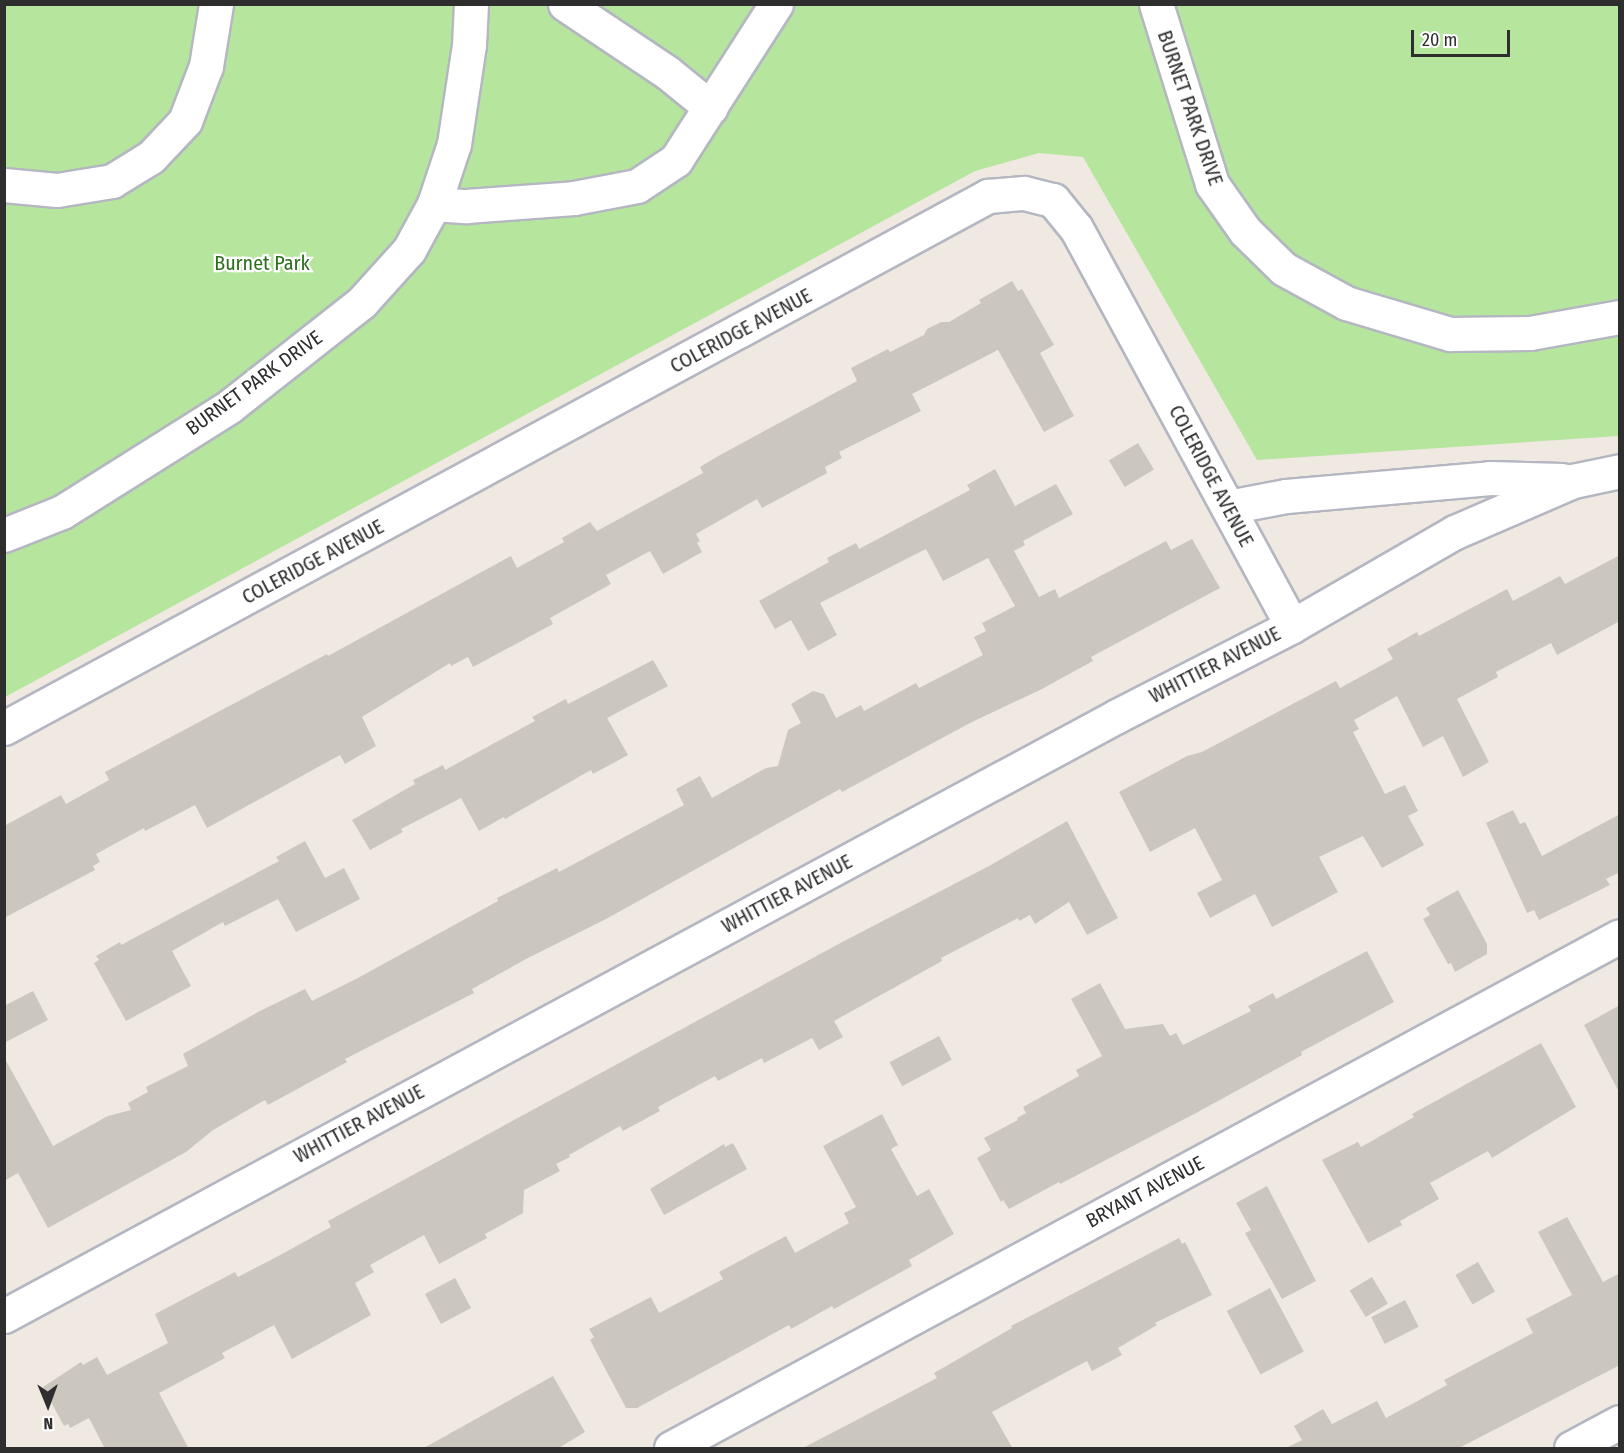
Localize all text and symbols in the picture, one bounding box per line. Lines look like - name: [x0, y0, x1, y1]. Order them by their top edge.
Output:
- scale bar: [1414, 18, 1513, 56]
- street label: BURNET PARK DRIVE: [1152, 27, 1228, 189]
- text: 20 m: [1422, 29, 1457, 51]
- park label: Burnet Park: [214, 251, 310, 275]
- street label: COLERIDGE AVENUE: [666, 284, 816, 378]
- street label: BURNET PARK DRIVE: [181, 326, 327, 440]
- street label: COLERIDGE AVENUE: [1164, 401, 1258, 551]
- street label: COLERIDGE AVENUE: [238, 515, 388, 609]
- street label: WHITTIER AVENUE: [1145, 622, 1285, 708]
- street label: WHITTIER AVENUE: [718, 850, 856, 938]
- street label: WHITTIER AVENUE: [290, 1080, 428, 1168]
- street label: BRYANT AVENUE: [1082, 1151, 1208, 1233]
- north arrow: [18, 1375, 78, 1435]
- text: N: [43, 1414, 53, 1433]

